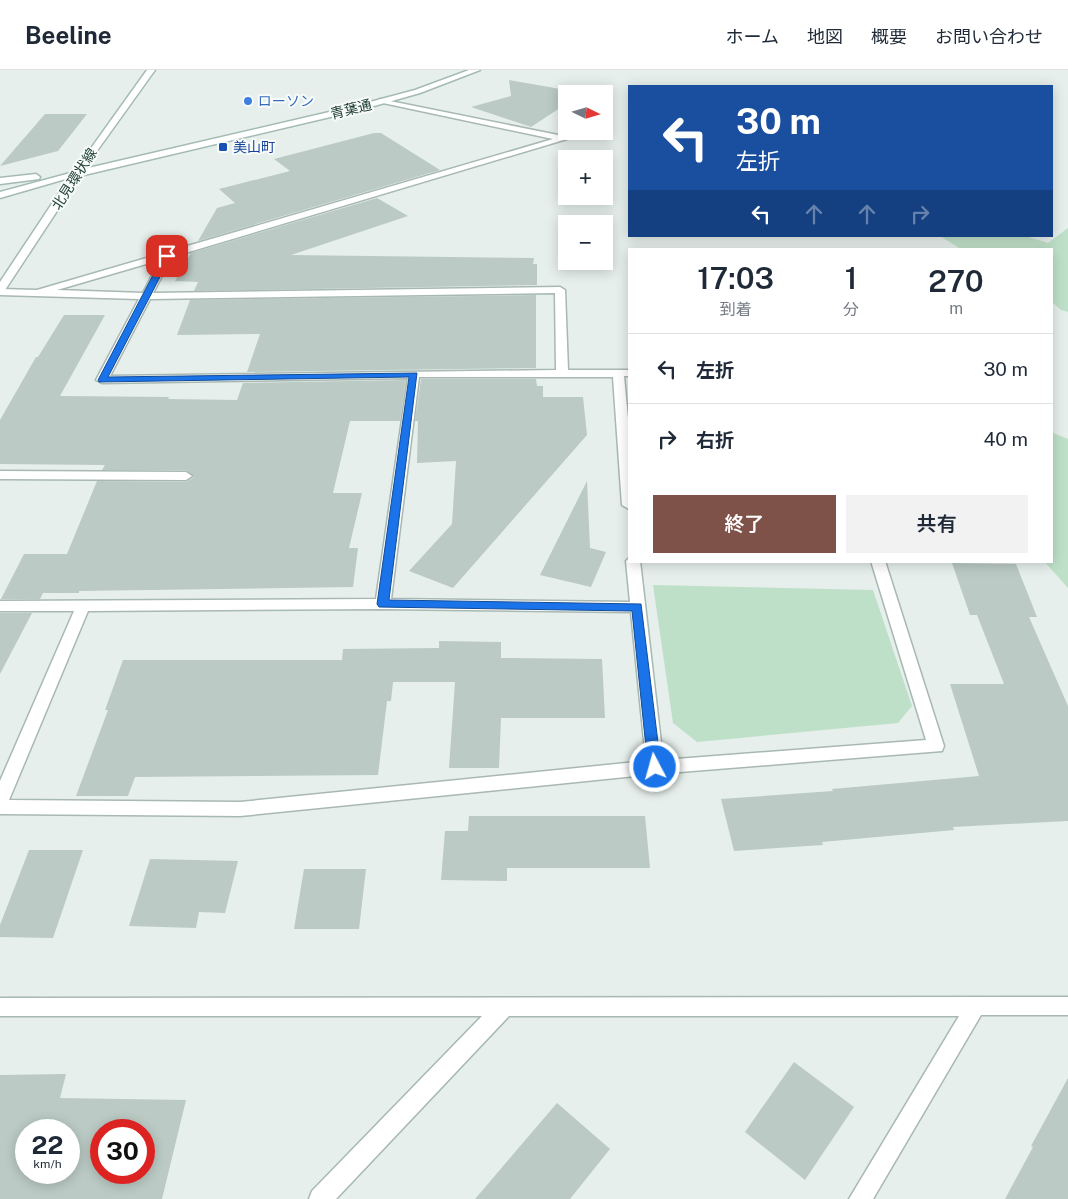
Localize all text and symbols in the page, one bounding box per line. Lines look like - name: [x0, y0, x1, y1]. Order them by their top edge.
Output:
- text: Beeline: [25, 21, 112, 49]
- text: ホーム: [726, 26, 779, 47]
- text: 地図: [807, 26, 843, 47]
- text: 概要: [871, 26, 907, 47]
- text: お問い合わせ: [935, 26, 1043, 47]
- north arrow: [558, 85, 612, 140]
- map controls: [558, 85, 613, 270]
- place label: ローソン: [258, 93, 314, 109]
- marker: ローソン: [242, 95, 254, 107]
- street label: 青葉通: [329, 96, 373, 122]
- text: 30 m: [736, 101, 821, 142]
- icon: left: [653, 105, 718, 170]
- place label: 美山町: [233, 139, 275, 155]
- marker: 美山町: [217, 141, 229, 153]
- street label: 北見環状線: [48, 145, 100, 213]
- text: 左折: [736, 148, 780, 174]
- button: +: [558, 150, 613, 205]
- icon: left: [747, 200, 775, 228]
- icon: ahead: [800, 200, 828, 228]
- icon: ahead: [853, 200, 881, 228]
- icon: right: [906, 200, 934, 228]
- button: −: [558, 215, 613, 270]
- pin: [146, 235, 188, 277]
- icon: arrive: [153, 242, 181, 270]
- text: 17:03: [697, 260, 774, 296]
- text: 1: [845, 260, 857, 296]
- text: 270: [928, 263, 984, 299]
- text: m: [949, 299, 963, 318]
- text: 到着: [720, 300, 752, 319]
- text: 分: [843, 300, 859, 319]
- icon: left: [653, 355, 681, 383]
- text: 30 m: [983, 358, 1028, 380]
- text: 左折: [696, 359, 734, 381]
- icon: right: [653, 425, 681, 453]
- text: 40 m: [983, 428, 1028, 450]
- text: 右折: [696, 429, 734, 451]
- button: 終了: [653, 495, 836, 553]
- button: 共有: [846, 495, 1028, 553]
- position arrow: [628, 740, 680, 792]
- speed limit sign: 30: [90, 1119, 155, 1184]
- text: 22: [32, 1130, 63, 1160]
- text: km/h: [33, 1157, 62, 1171]

